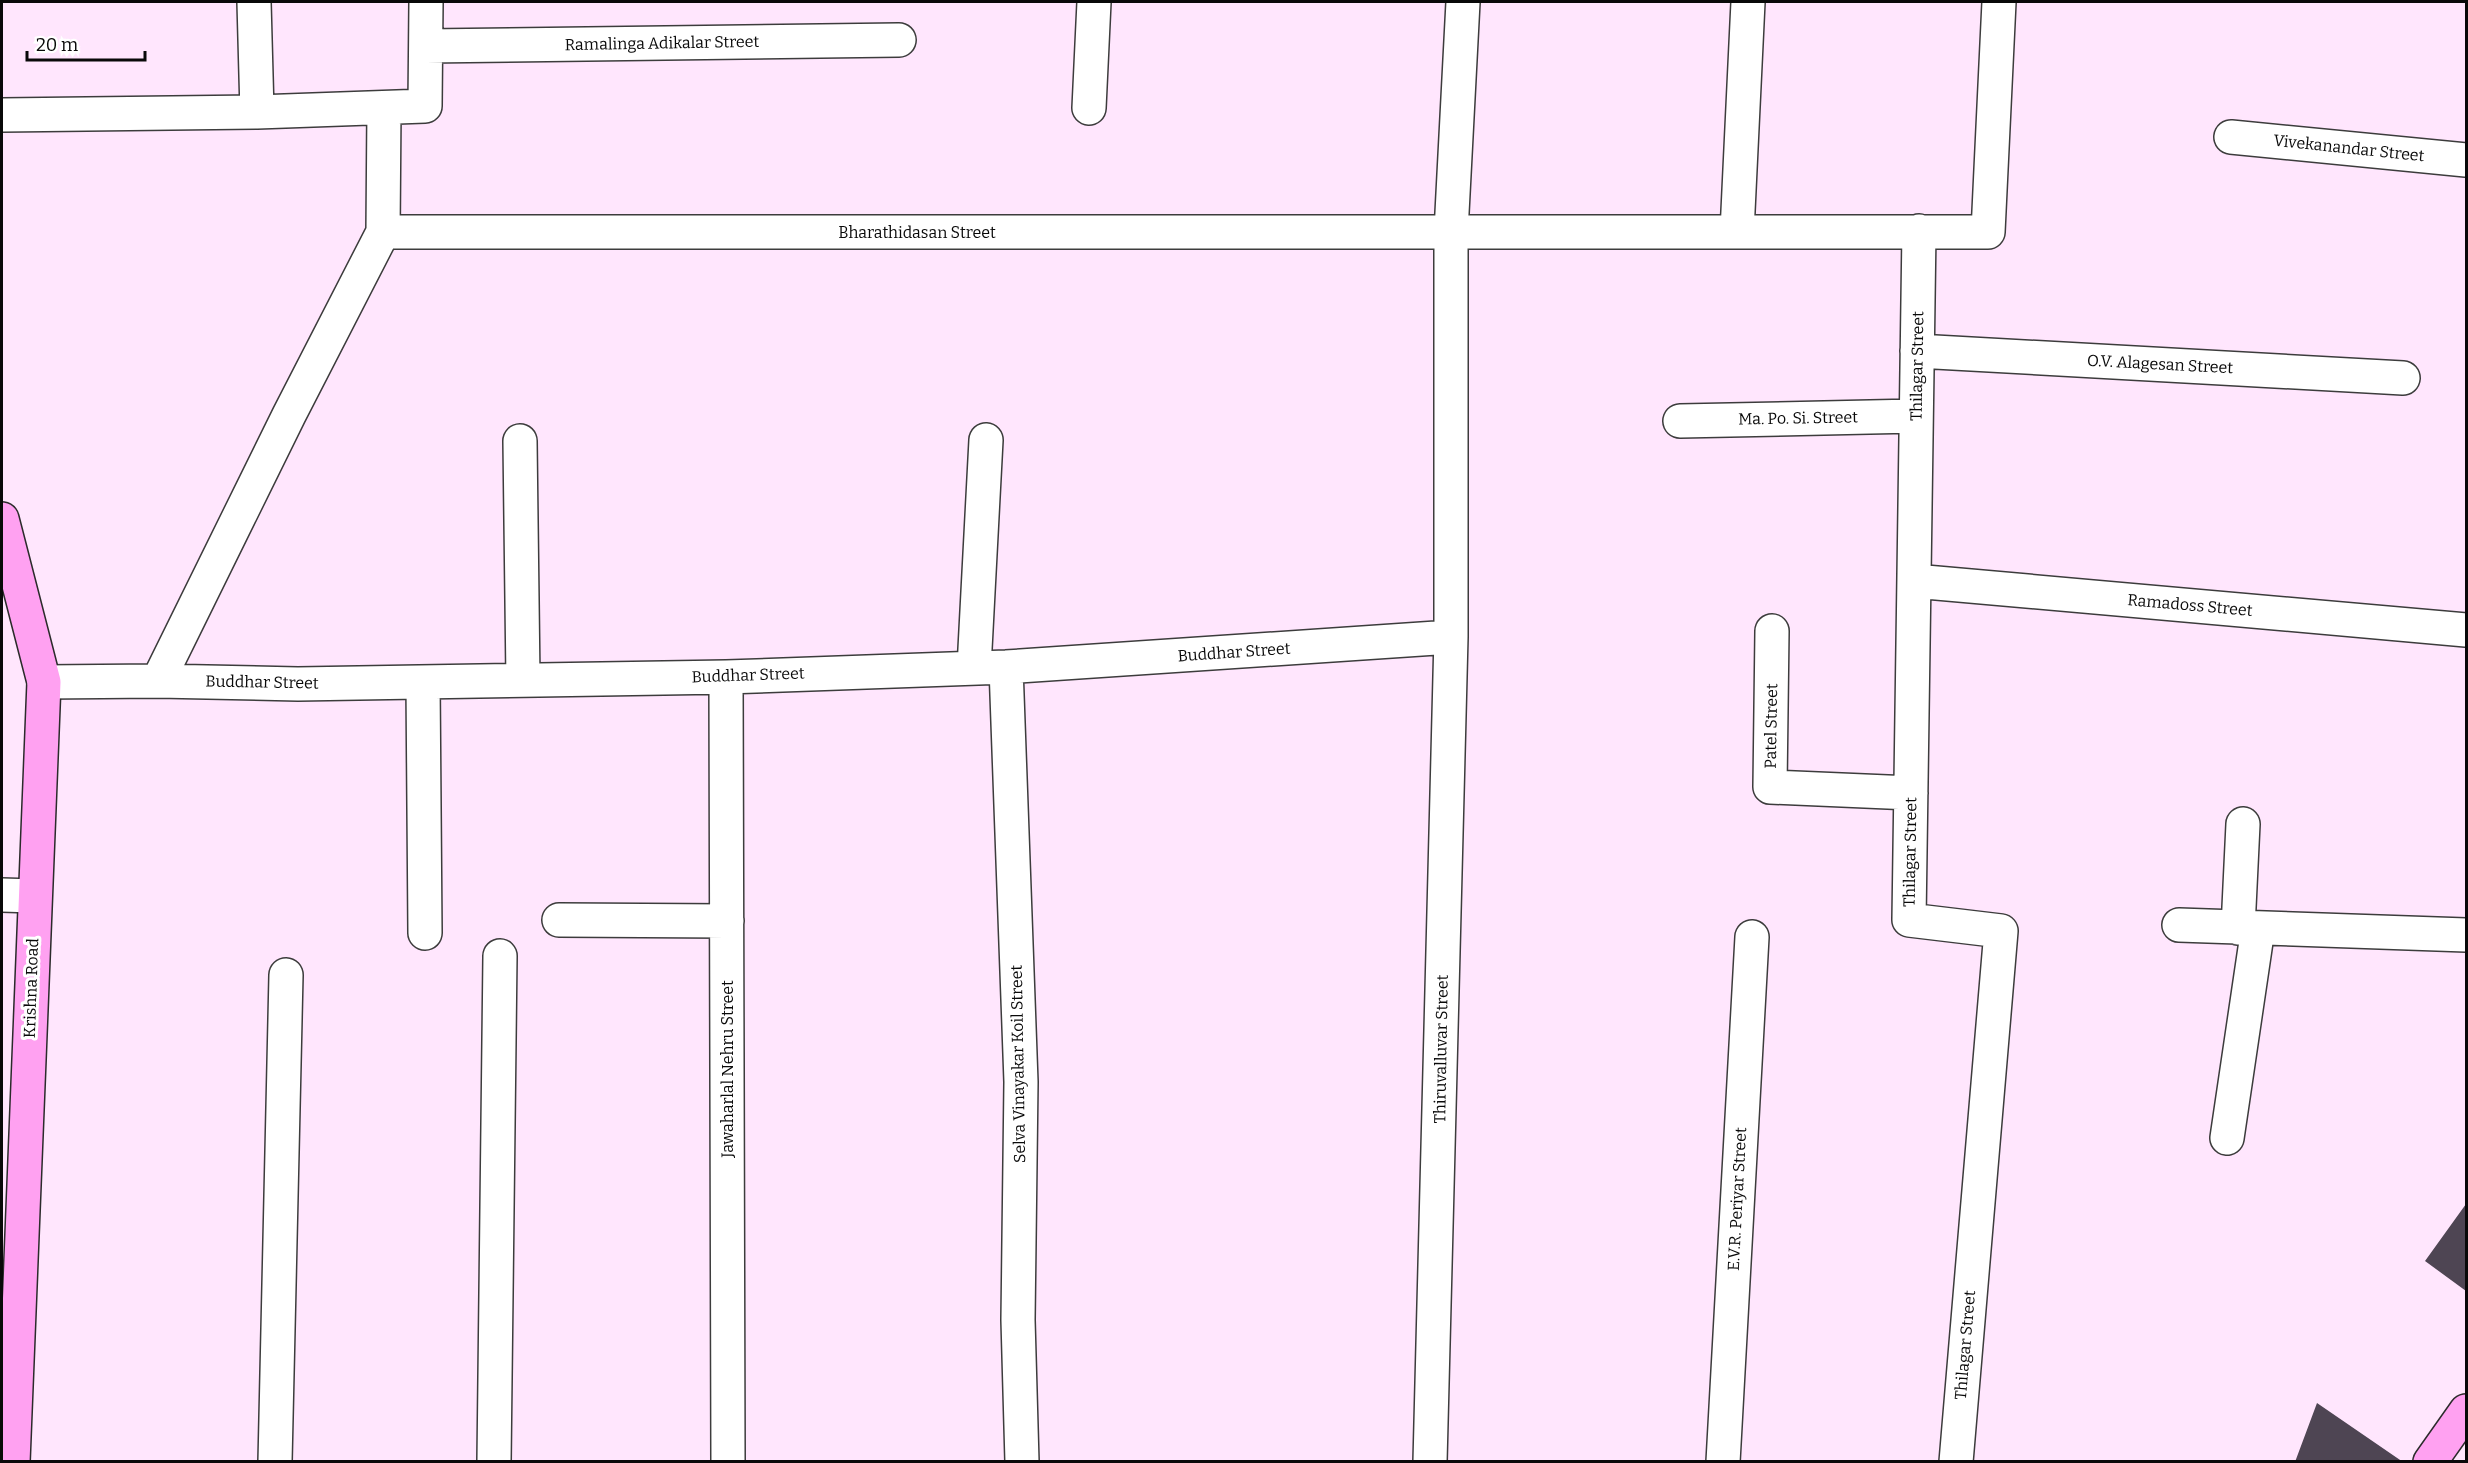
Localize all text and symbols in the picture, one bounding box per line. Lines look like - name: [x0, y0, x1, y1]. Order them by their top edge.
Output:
- scale bar: [27, 24, 146, 62]
- street label: Ramalinga Adikalar Street: [565, 32, 760, 54]
- text: 20 m: [36, 34, 78, 56]
- street label: Vivekanandar Street: [2273, 131, 2426, 165]
- street label: Bharathidasan Street: [838, 223, 996, 242]
- street label: Thilagar Street: [1907, 311, 1927, 421]
- street label: O.V. Alagesan Street: [2087, 351, 2234, 377]
- street label: Ma. Po. Si. Street: [1738, 407, 1858, 429]
- street label: Ramadoss Street: [2127, 590, 2253, 620]
- street label: Buddhar Street: [1177, 639, 1291, 665]
- street label: Buddhar Street: [691, 664, 805, 686]
- street label: Buddhar Street: [205, 672, 319, 692]
- street label: Patel Street: [1761, 683, 1781, 769]
- street label: Thilagar Street: [1900, 797, 1920, 907]
- street label: Krishna Road: [20, 937, 42, 1038]
- street label: Selva Vinayakar Koil Street: [1007, 965, 1029, 1163]
- street label: Thiruvalluvar Street: [1430, 974, 1452, 1124]
- street label: Jawaharlal Nehru Street: [718, 980, 737, 1159]
- street label: E.V.R. Periyar Street: [1724, 1126, 1750, 1271]
- street label: Thilagar Street: [1951, 1289, 1979, 1401]

